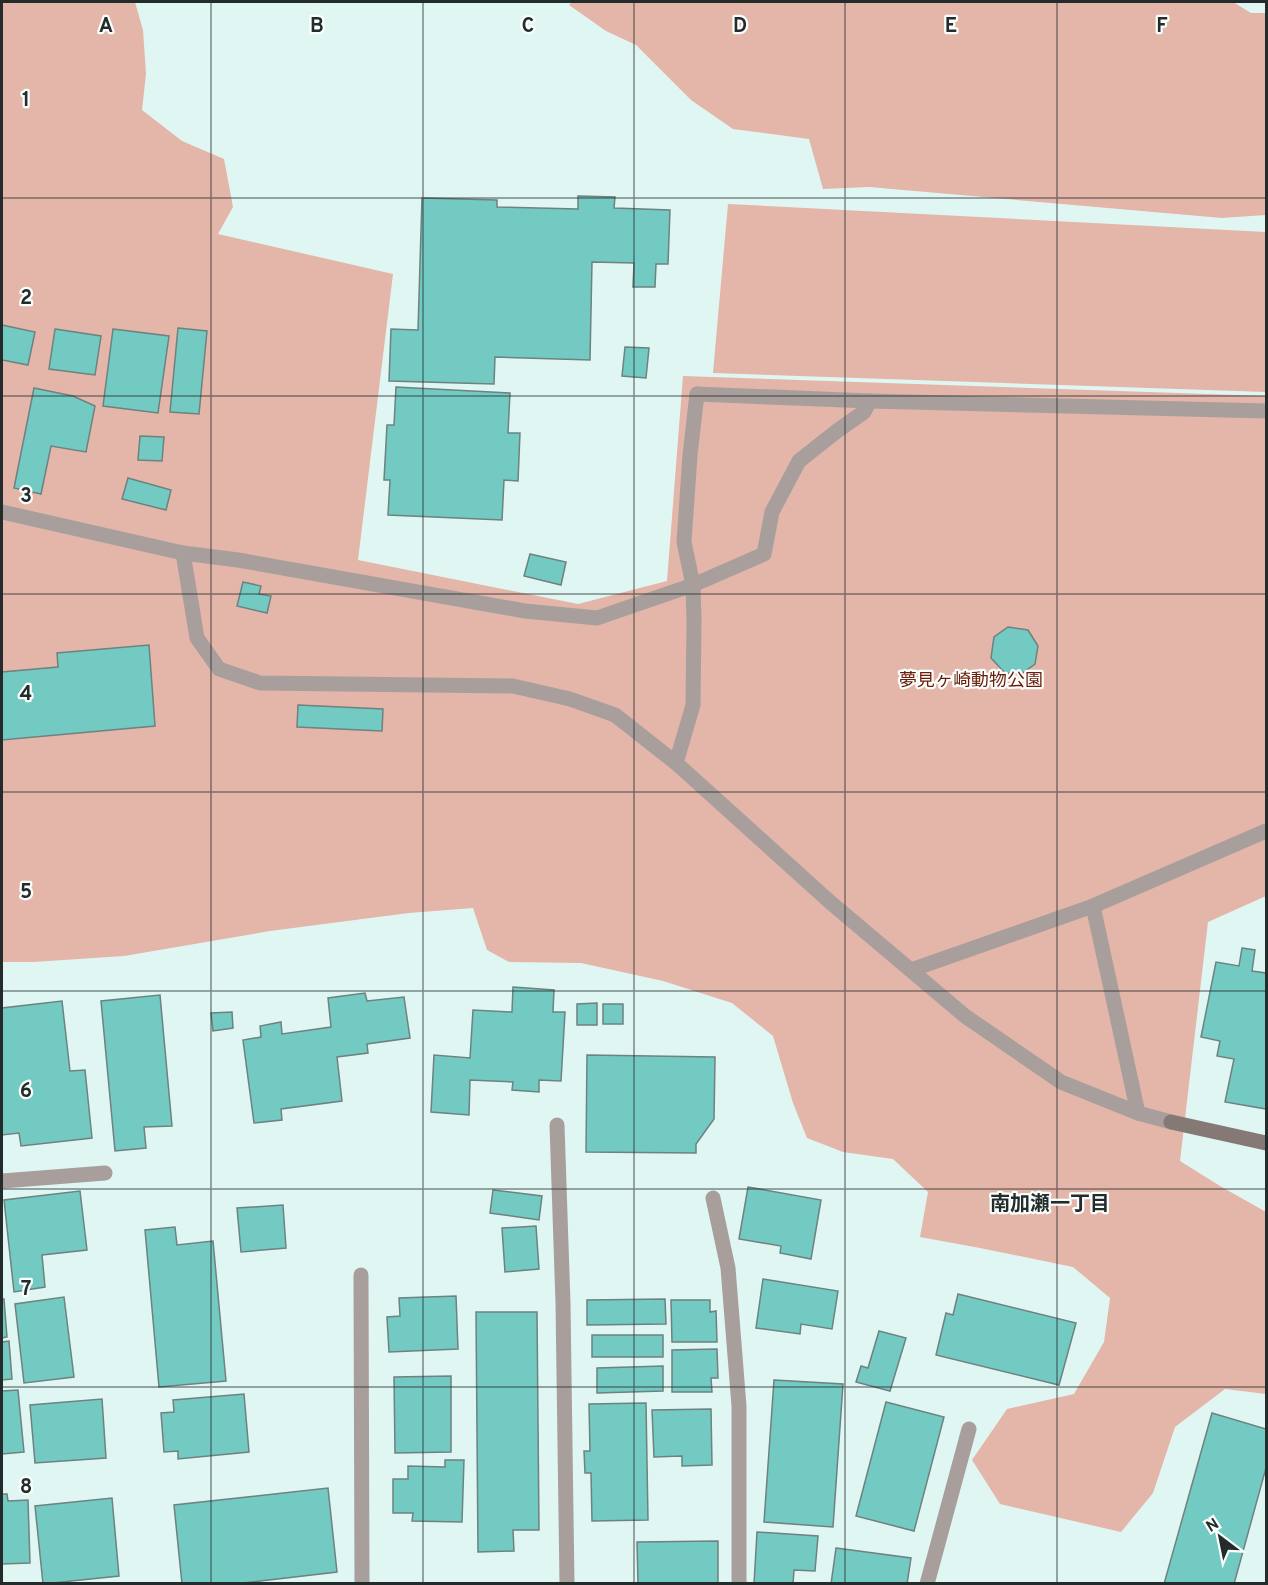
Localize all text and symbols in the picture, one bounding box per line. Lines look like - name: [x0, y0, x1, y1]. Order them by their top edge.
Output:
- text: A: [99, 14, 113, 40]
- text: B: [310, 14, 324, 40]
- text: C: [522, 14, 534, 40]
- text: D: [733, 14, 747, 40]
- text: E: [945, 14, 957, 40]
- text: F: [1156, 14, 1168, 40]
- text: 1: [22, 88, 30, 114]
- text: 2: [20, 286, 32, 312]
- text: 3: [20, 484, 32, 510]
- park label: 夢見ヶ崎動物公園: [899, 670, 1043, 693]
- text: 4: [20, 682, 32, 708]
- text: 5: [20, 880, 32, 906]
- text: 6: [20, 1079, 32, 1105]
- district label: 南加瀬一丁目: [990, 1192, 1110, 1218]
- text: 7: [21, 1277, 31, 1303]
- text: 8: [20, 1475, 32, 1501]
- north arrow: [1190, 1507, 1250, 1567]
- text: N: [1203, 1514, 1223, 1538]

